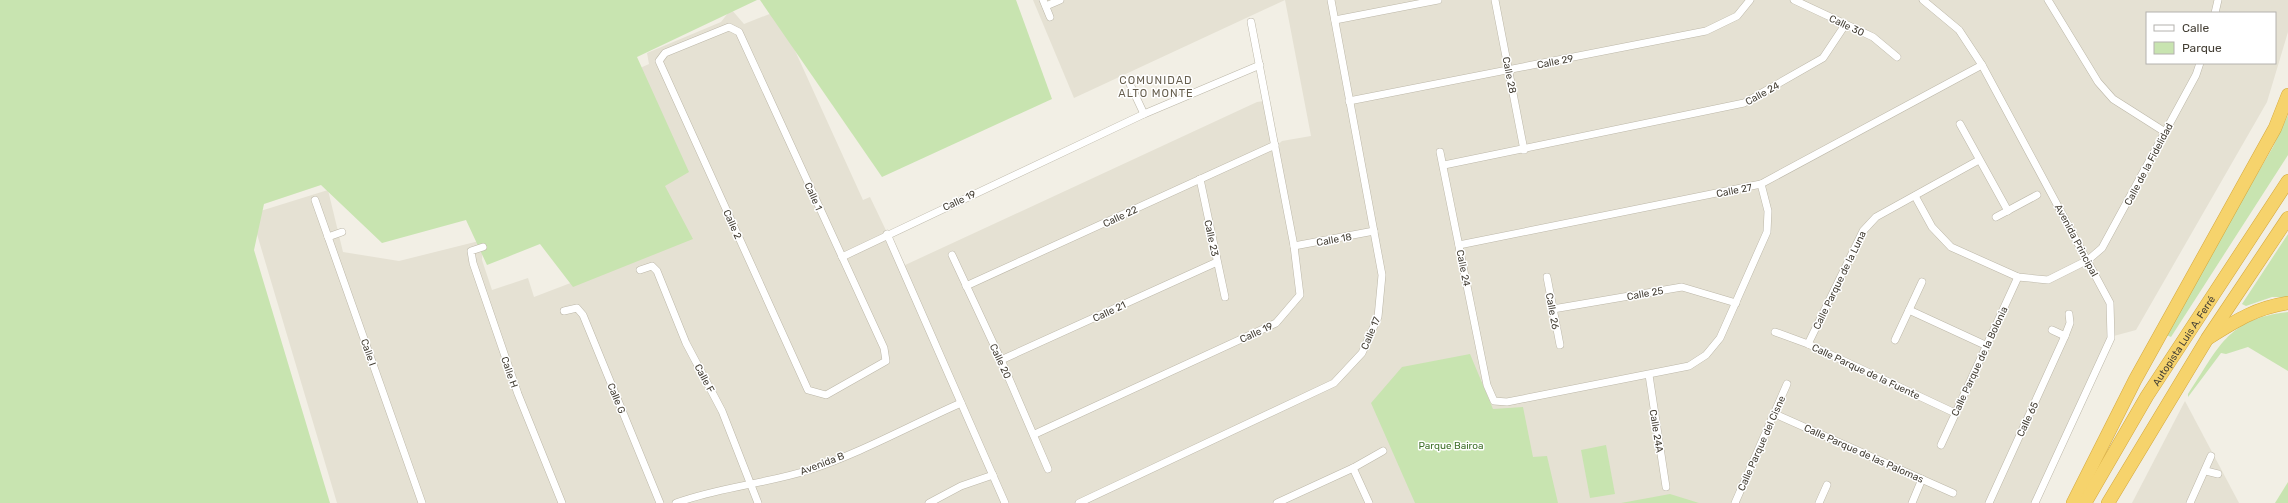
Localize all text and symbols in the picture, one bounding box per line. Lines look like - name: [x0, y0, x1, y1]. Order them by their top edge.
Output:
- legend: [2146, 12, 2276, 64]
- street label: Calle 30: [1827, 13, 1866, 39]
- text: Calle: [2182, 21, 2209, 35]
- text: Parque: [2182, 41, 2222, 55]
- street label: Calle 29: [1536, 53, 1575, 71]
- street label: Calle 28: [1500, 56, 1518, 95]
- district label: COMUNIDAD ALTO MONTE: [1118, 74, 1194, 100]
- street label: Calle 24: [1743, 80, 1782, 108]
- street label: Calle de la Fidelidad: [2122, 121, 2176, 208]
- street label: Calle 1: [802, 181, 825, 212]
- street label: Calle 27: [1715, 182, 1753, 200]
- street label: Calle 19: [941, 188, 978, 214]
- street label: Avenida Principal: [2052, 202, 2100, 279]
- street label: Calle 22: [1101, 204, 1140, 230]
- street label: Calle 2: [720, 208, 744, 241]
- street label: Calle 23: [1201, 219, 1221, 258]
- street label: Calle Parque de la Luna: [1811, 229, 1869, 332]
- street label: Calle 18: [1316, 231, 1353, 249]
- street label: Calle 24: [1454, 249, 1472, 288]
- street label: Calle 25: [1626, 285, 1664, 303]
- street label: Calle 26: [1543, 292, 1561, 330]
- street label: Autopista Luis A. Ferré: [2150, 294, 2218, 388]
- street label: Calle 21: [1091, 299, 1128, 325]
- street label: Calle Parque de la Bolonia: [1949, 305, 2011, 418]
- street label: Calle 17: [1359, 315, 1383, 352]
- street label: Calle 19: [1238, 320, 1275, 346]
- street label: Calle I: [358, 337, 378, 367]
- street label: Calle 20: [987, 342, 1013, 381]
- street label: Calle Parque de la Fuente: [1810, 342, 1922, 402]
- street label: Calle H: [498, 355, 520, 390]
- street label: Calle F: [692, 362, 717, 395]
- street label: Calle G: [605, 381, 628, 416]
- street label: Calle Parque del Cisne: [1735, 394, 1788, 493]
- street label: Calle 65: [2015, 400, 2041, 439]
- street label: Calle 24A: [1647, 409, 1665, 454]
- street label: Calle Parque de las Palomas: [1802, 422, 1925, 486]
- park label: Parque Bairoa: [1418, 440, 1484, 452]
- street label: Avenida B: [799, 450, 846, 478]

